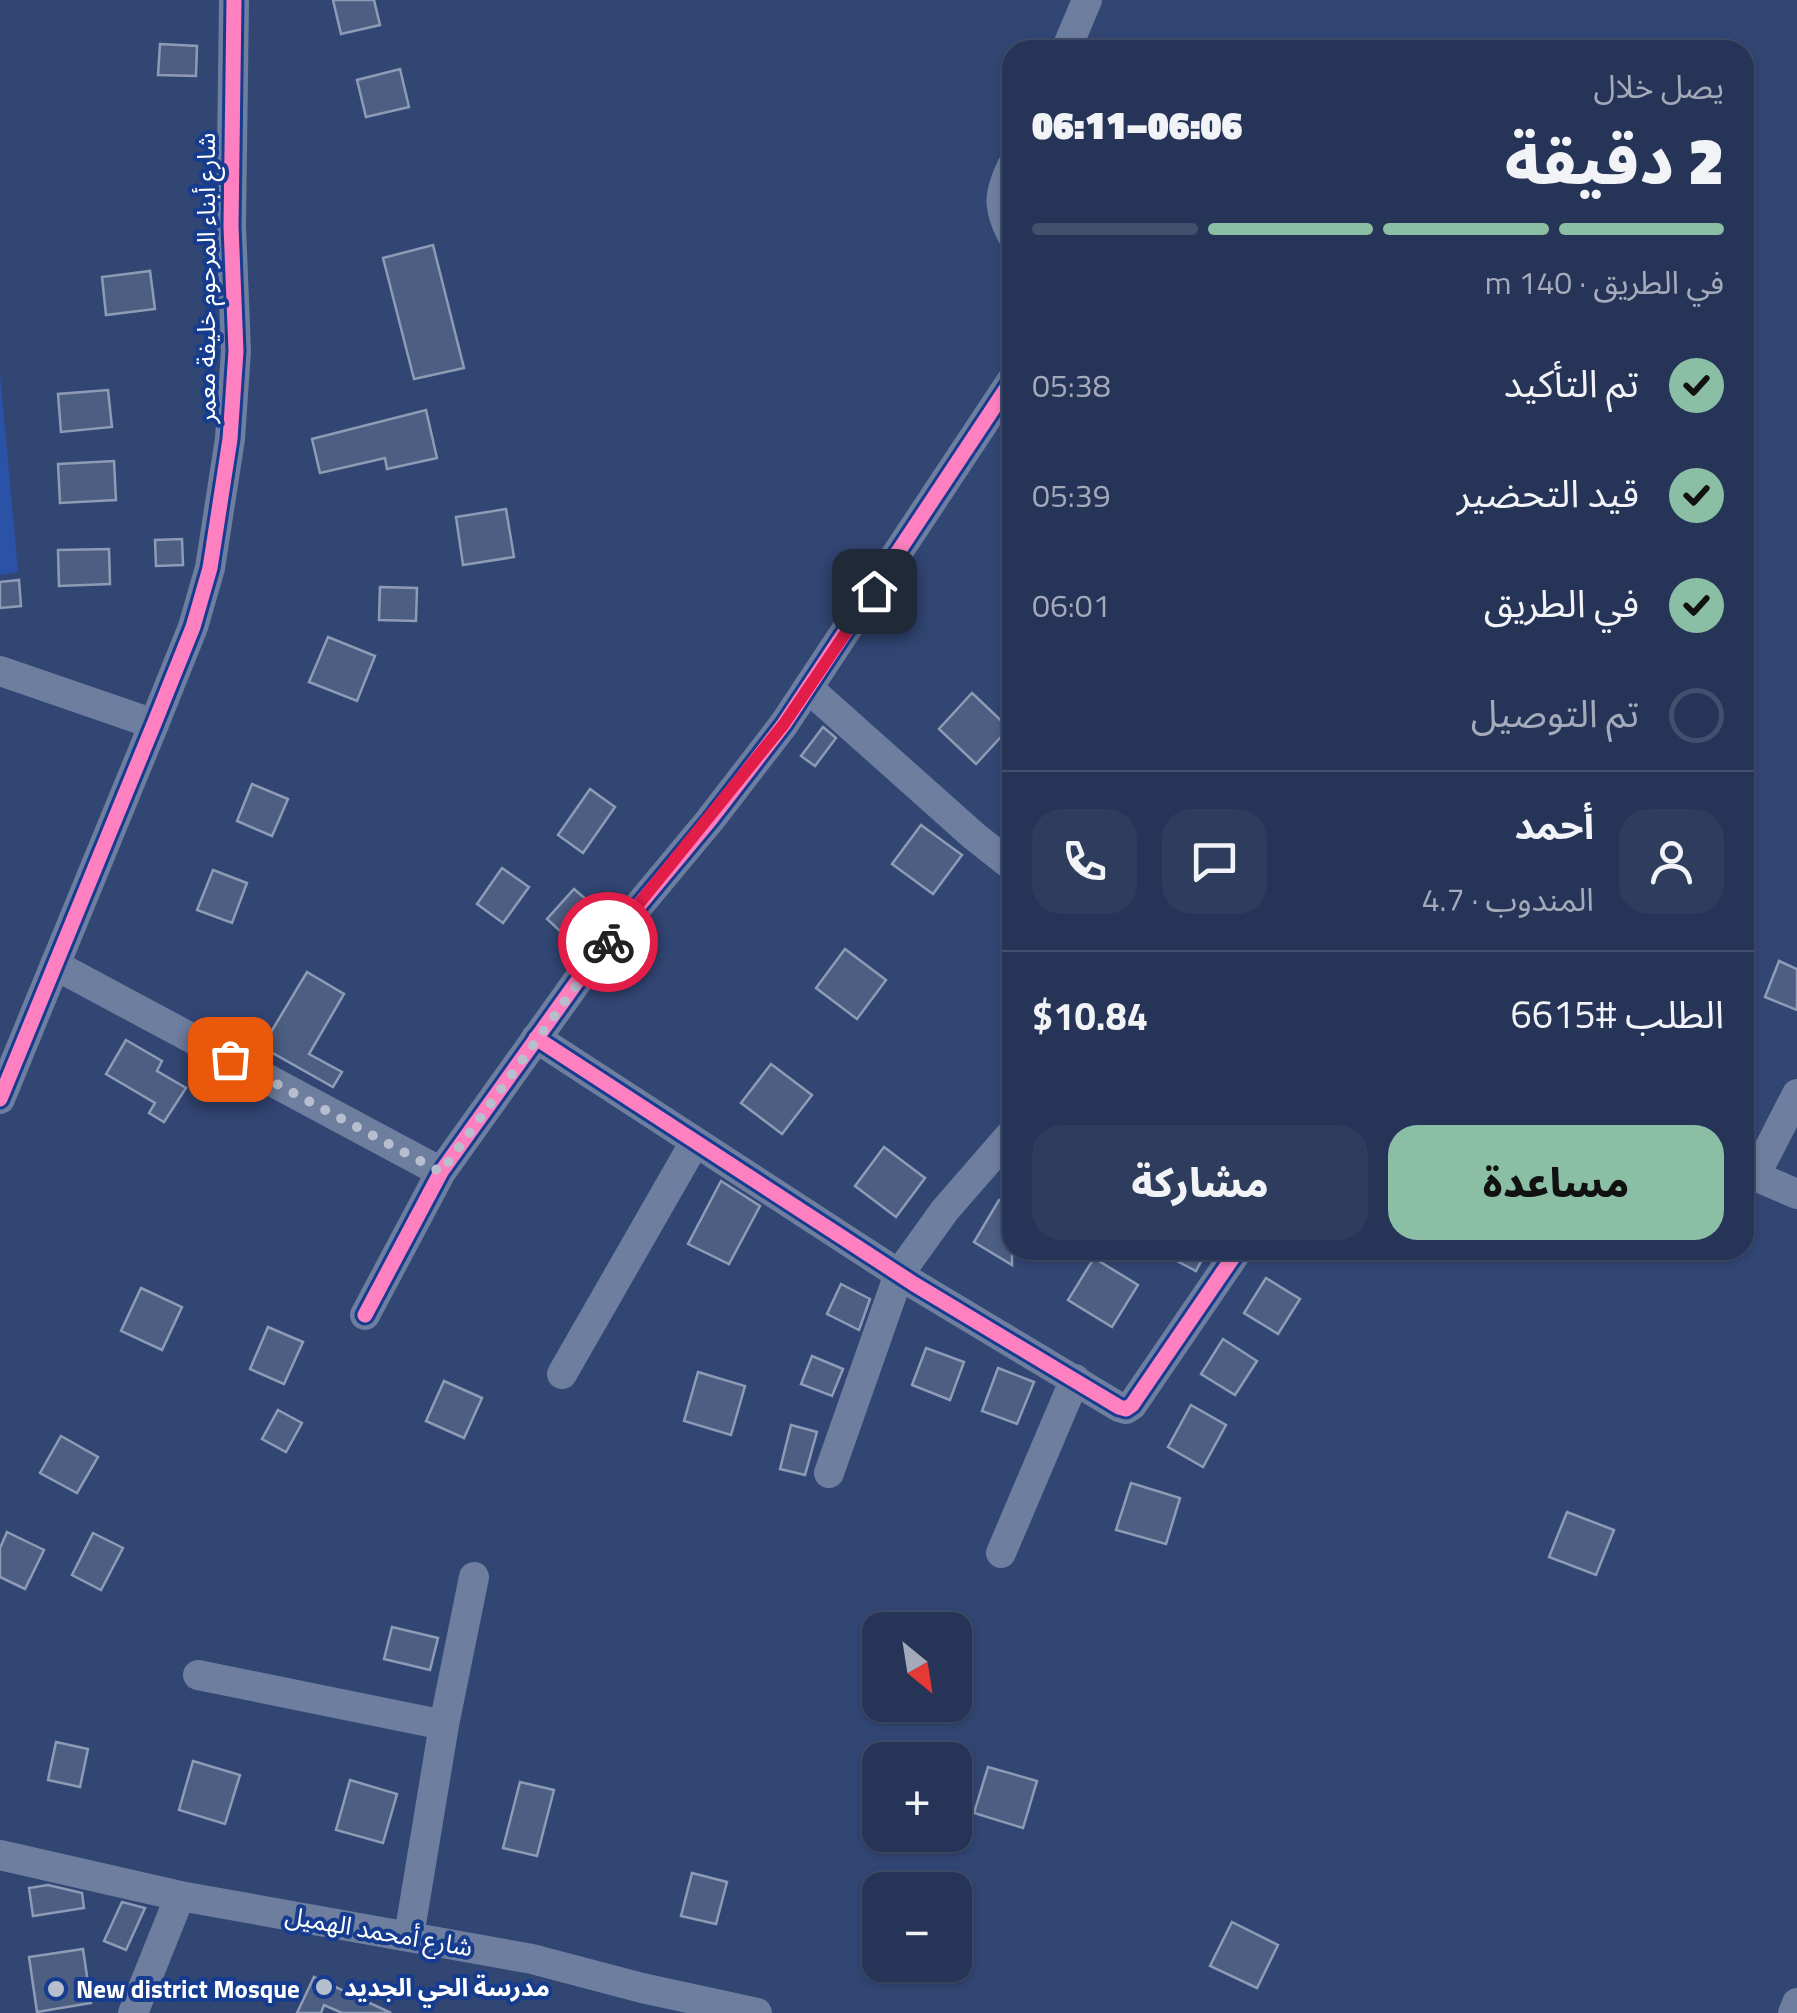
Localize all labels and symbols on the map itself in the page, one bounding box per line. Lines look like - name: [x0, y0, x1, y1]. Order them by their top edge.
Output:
- street label: شارع أبناء المرحوم خليفة معمر: [187, 133, 226, 424]
- pin: [832, 549, 917, 634]
- courier: [558, 892, 658, 992]
- pin: [188, 1017, 273, 1102]
- north arrow: [862, 1612, 972, 1722]
- street label: شارع أمحمد الهميل: [282, 1896, 476, 1966]
- place label: مدرسة الحي الجديد: [344, 1968, 550, 2008]
- place label: New district Mosque: [76, 1970, 300, 2008]
- marker: مدرسة الحي الجديد: [313, 1976, 335, 1998]
- marker: New district Mosque: [45, 1978, 67, 2000]

